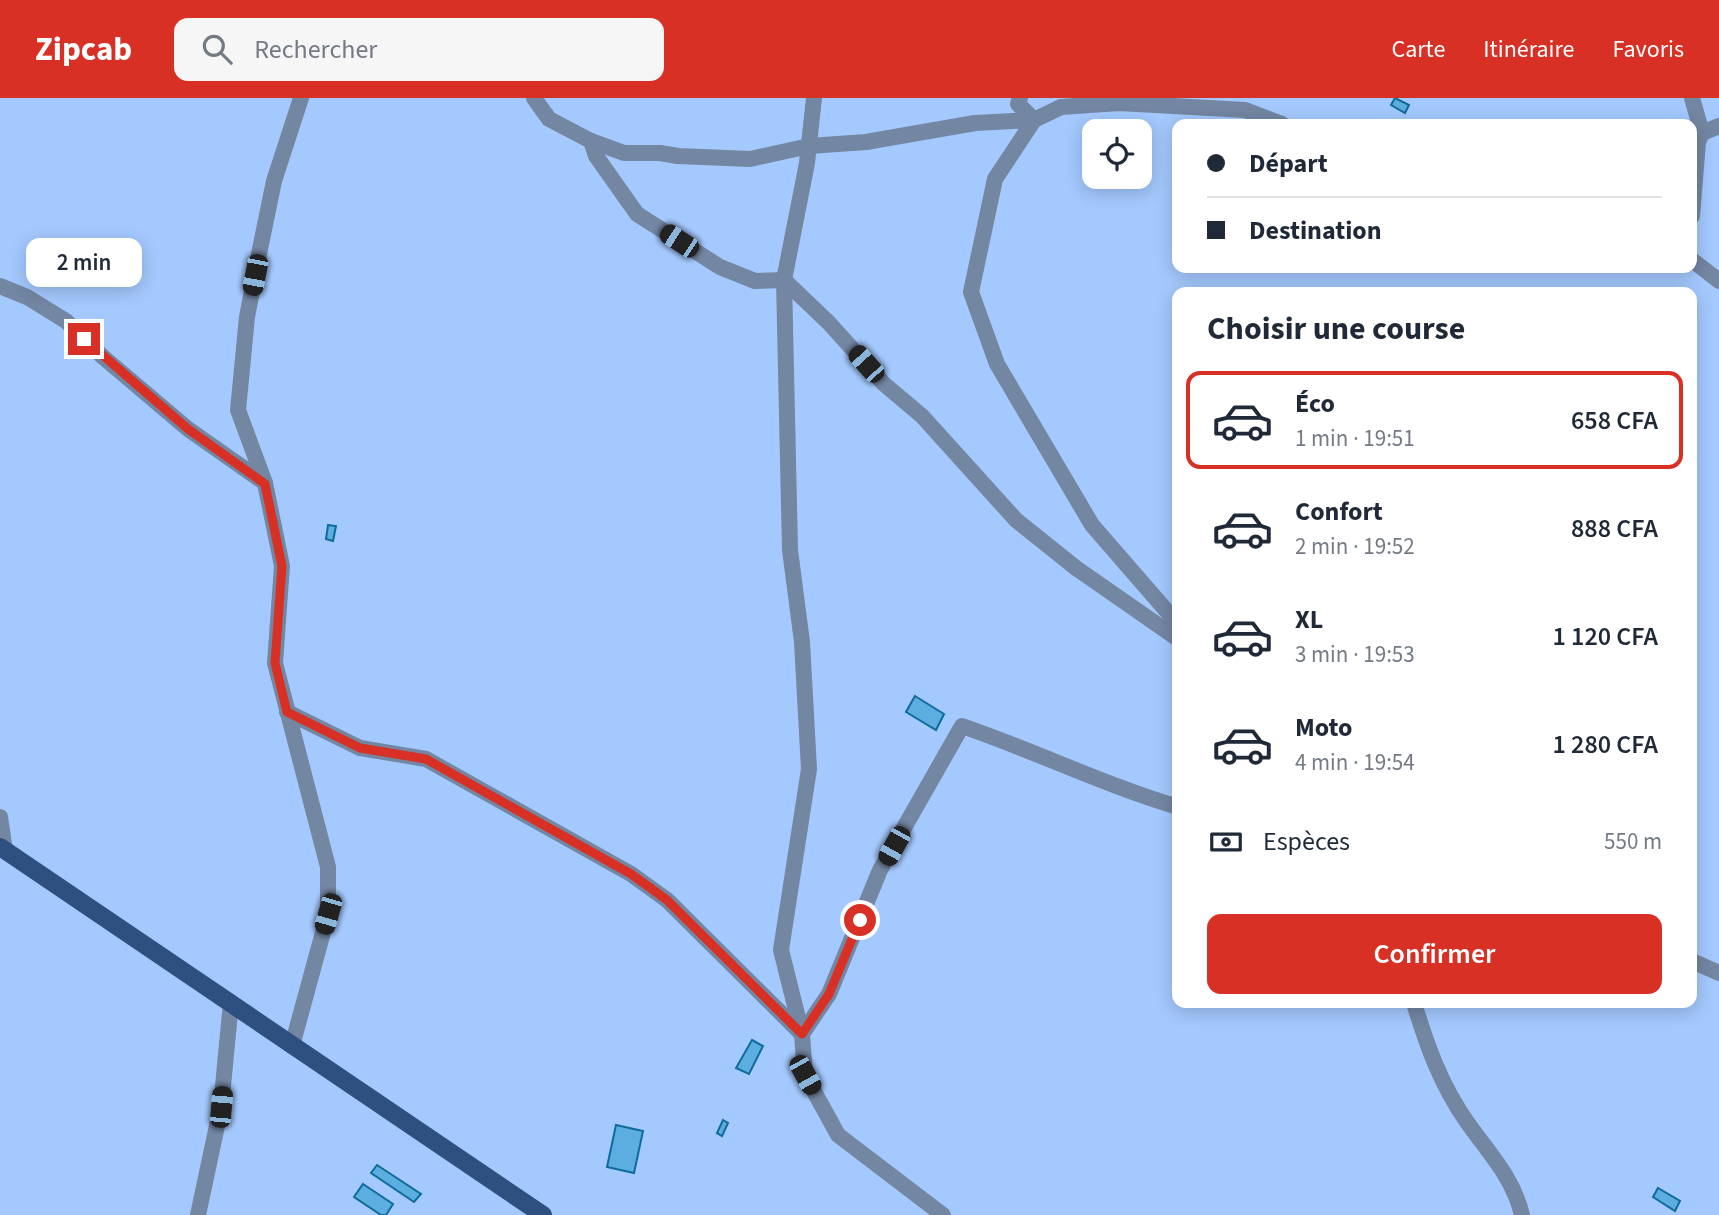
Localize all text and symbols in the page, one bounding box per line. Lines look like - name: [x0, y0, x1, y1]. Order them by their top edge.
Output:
- search box: [174, 18, 664, 81]
- text: Zipcab: [35, 26, 132, 73]
- icon: search: [198, 30, 236, 68]
- text: Rechercher: [254, 31, 377, 68]
- text: Carte: [1391, 32, 1445, 67]
- text: Itinéraire: [1483, 32, 1574, 67]
- text: Favoris: [1612, 32, 1684, 67]
- map controls: [1082, 119, 1152, 189]
- button: locate: [1082, 119, 1152, 189]
- text: Départ: [1249, 145, 1328, 182]
- text: Destination: [1249, 212, 1382, 249]
- car: [656, 221, 703, 261]
- callout: 2 min: [26, 238, 142, 286]
- text: 2 min: [57, 246, 111, 279]
- car: [241, 252, 270, 298]
- text: Choisir une course: [1207, 306, 1465, 352]
- route end: [68, 323, 100, 355]
- car: [845, 341, 888, 387]
- text: Éco: [1295, 385, 1335, 422]
- icon: car: [1211, 389, 1274, 452]
- text: 658 CFA: [1571, 402, 1658, 439]
- text: 1 min · 19:51: [1295, 422, 1415, 455]
- text: Confort: [1295, 493, 1383, 530]
- icon: car: [1211, 497, 1274, 560]
- text: 888 CFA: [1571, 510, 1658, 547]
- text: 2 min · 19:52: [1295, 530, 1415, 563]
- text: XL: [1295, 601, 1323, 638]
- icon: car: [1211, 605, 1274, 668]
- text: 1 120 CFA: [1553, 618, 1658, 655]
- text: 3 min · 19:53: [1295, 638, 1415, 671]
- text: Moto: [1295, 709, 1352, 746]
- icon: car: [1211, 713, 1274, 776]
- text: 1 280 CFA: [1553, 726, 1658, 763]
- text: 4 min · 19:54: [1295, 746, 1415, 779]
- car: [875, 823, 914, 869]
- icon: cash: [1207, 823, 1245, 861]
- text: Espèces: [1263, 823, 1350, 860]
- text: 550 m: [1604, 825, 1662, 858]
- car: [313, 891, 344, 937]
- route start: [844, 904, 876, 936]
- button: Confirmer: [1207, 914, 1662, 994]
- car: [786, 1052, 825, 1098]
- car: [209, 1085, 234, 1129]

